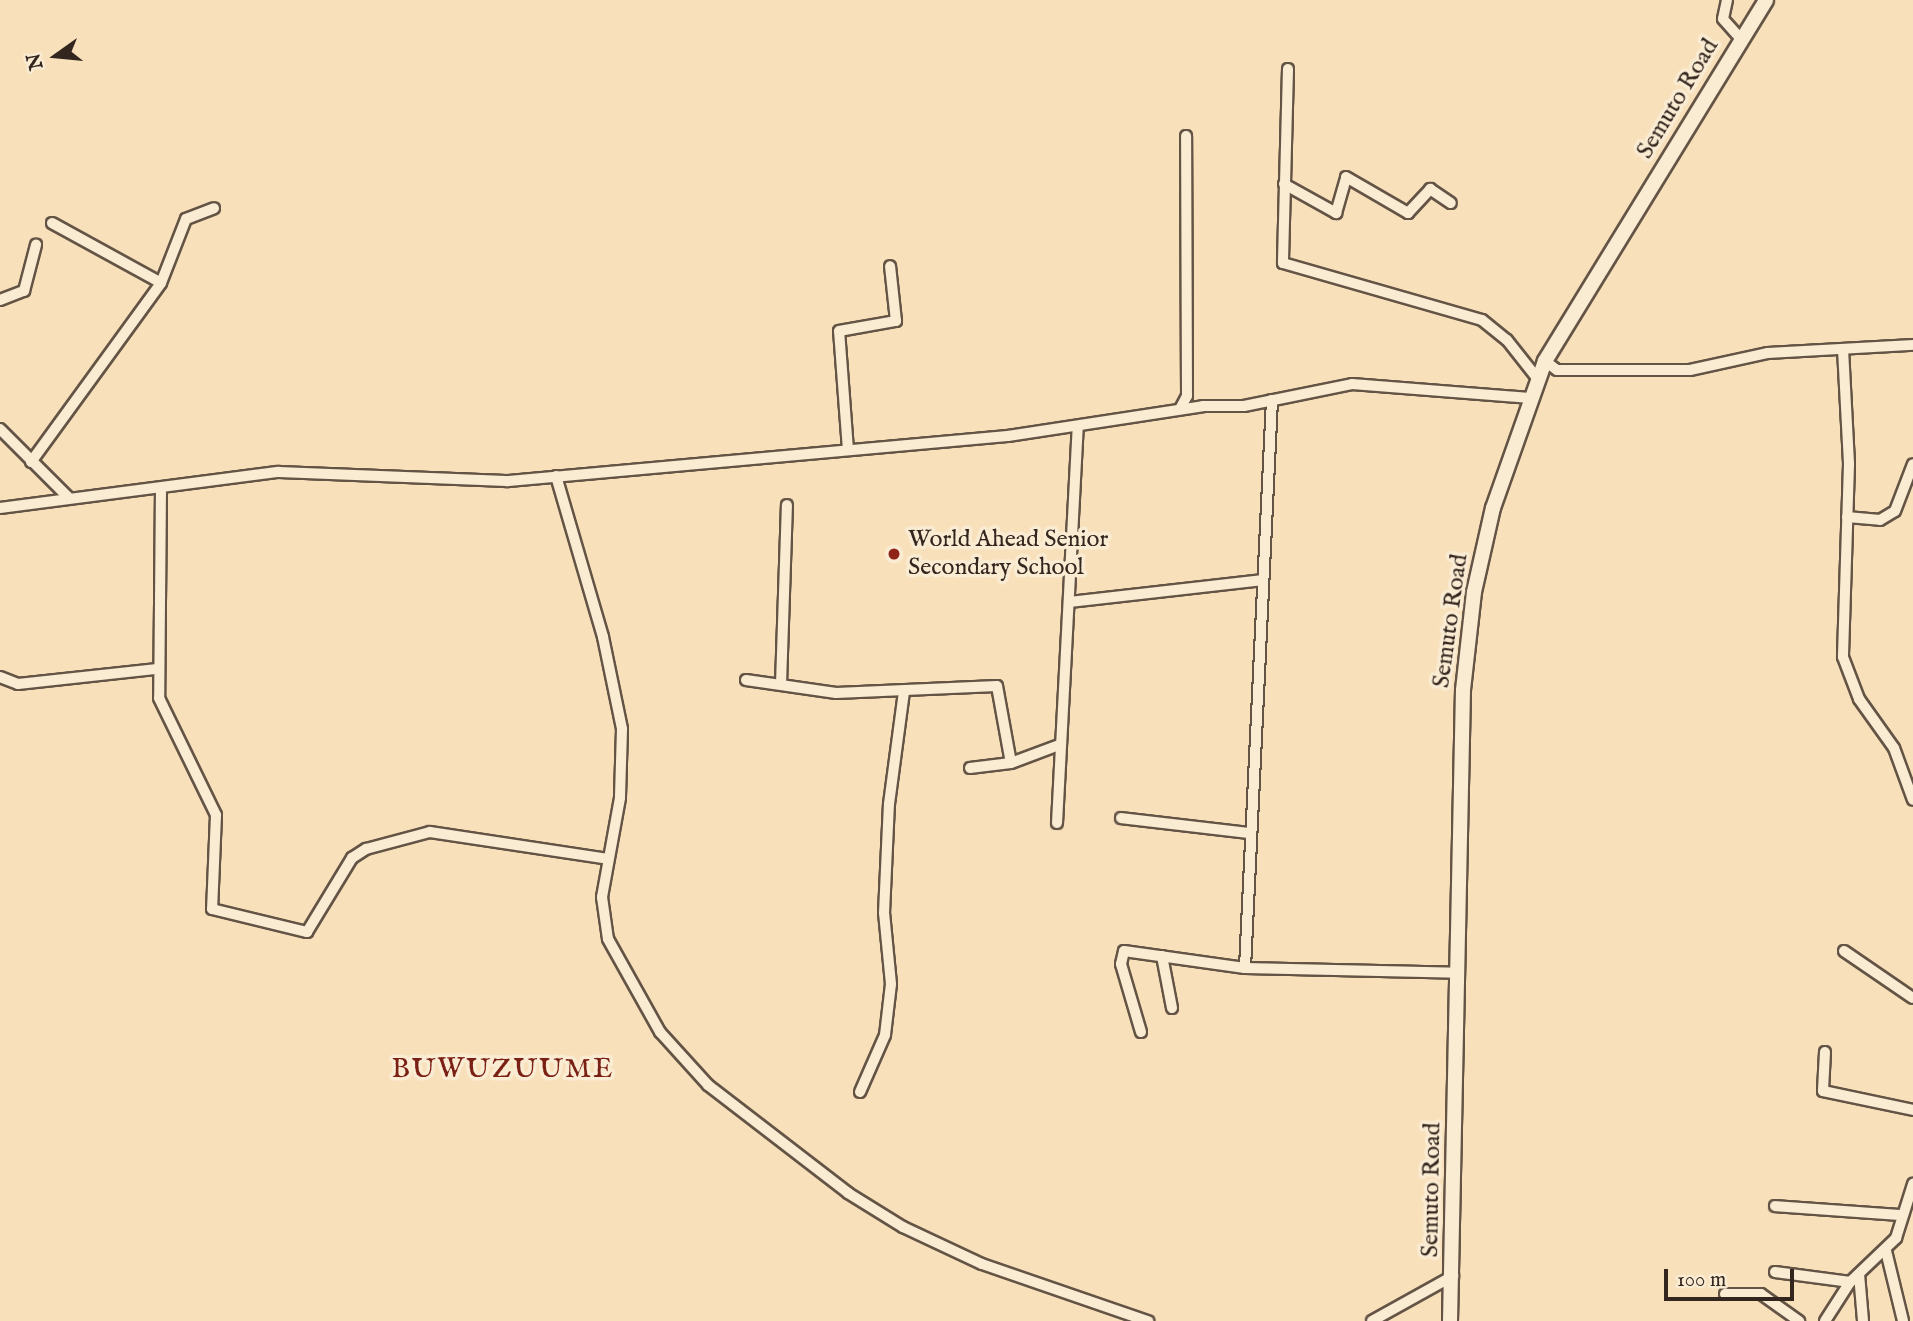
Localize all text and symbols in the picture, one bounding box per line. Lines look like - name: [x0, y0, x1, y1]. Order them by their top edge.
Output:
- north arrow: [21, 21, 91, 91]
- street label: Semuto Road: [1631, 34, 1725, 164]
- text: N: [22, 50, 49, 72]
- place label: World Ahead Senior Secondary School: [908, 526, 1108, 582]
- marker: World Ahead Senior Secondary School: [886, 546, 902, 562]
- street label: Semuto Road: [1427, 552, 1475, 690]
- district label: BUWUZUUME: [393, 1053, 613, 1087]
- street label: Semuto Road: [1416, 1122, 1448, 1258]
- scale bar: [1668, 1254, 1798, 1298]
- text: 100 m: [1677, 1267, 1726, 1294]

